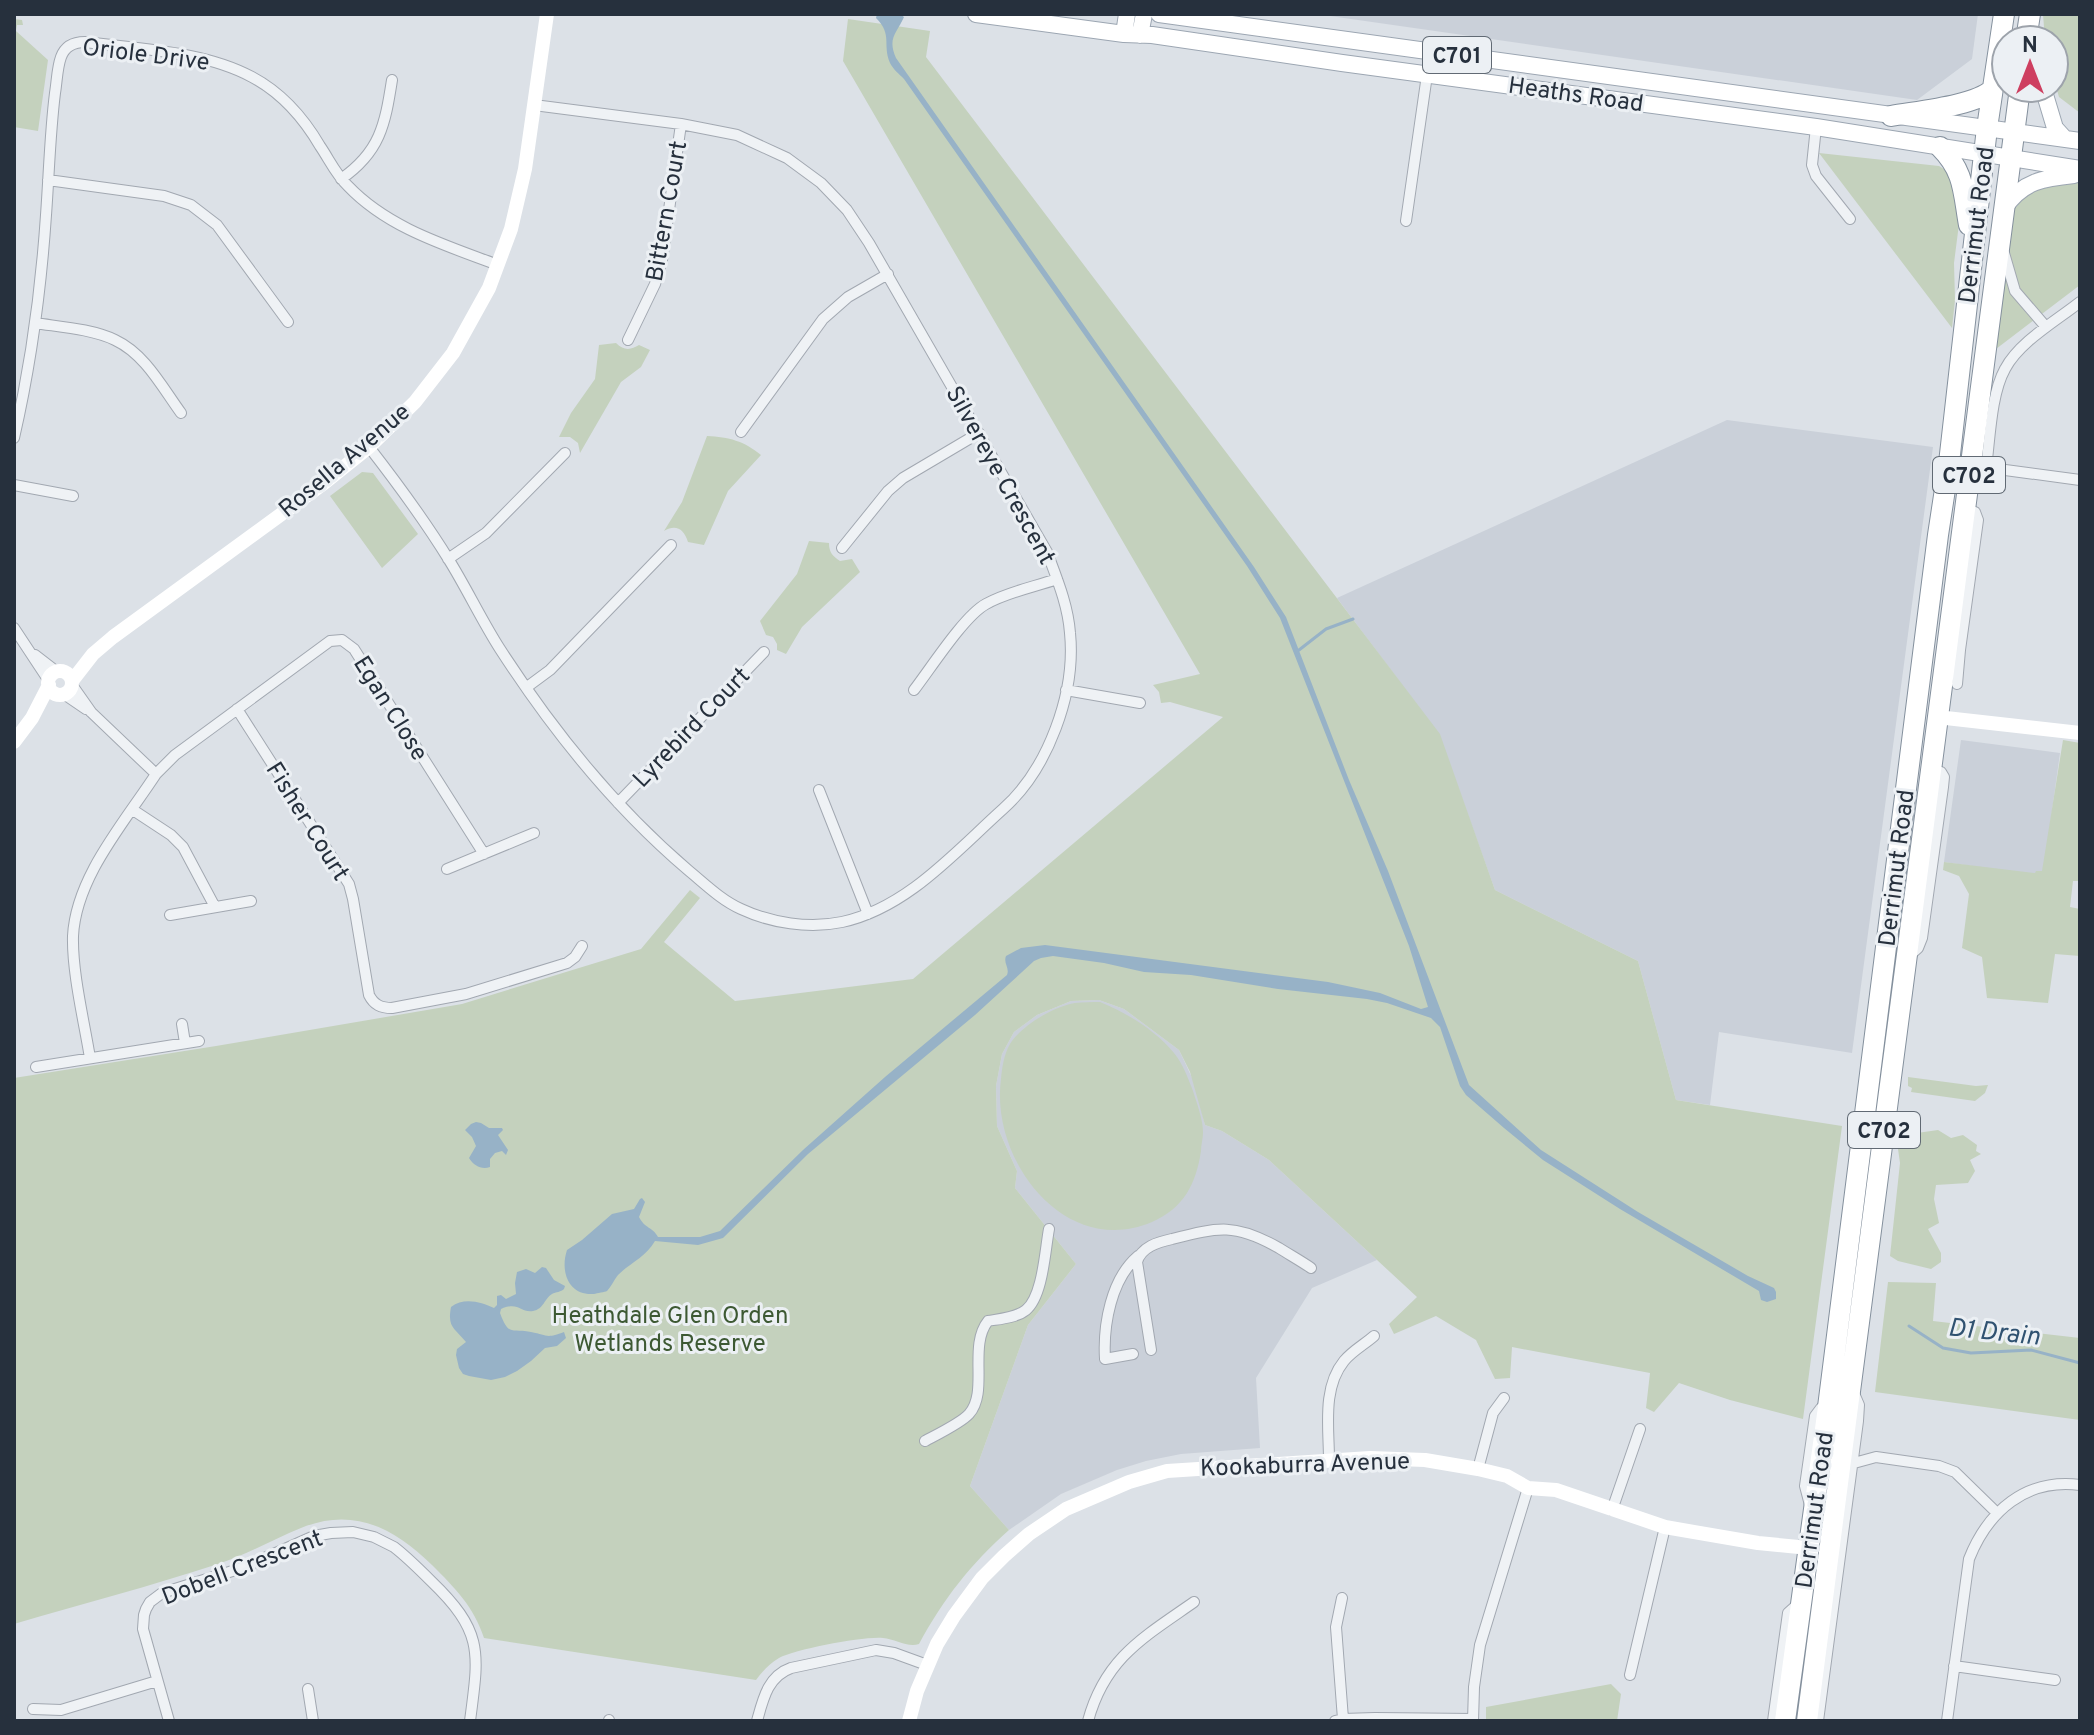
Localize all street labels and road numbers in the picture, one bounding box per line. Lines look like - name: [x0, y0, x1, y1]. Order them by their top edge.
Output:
- street label: Oriole Drive: [80, 33, 211, 79]
- road number: C701: [1423, 37, 1491, 73]
- street label: Heaths Road: [1506, 72, 1645, 120]
- street label: Bittern Court: [641, 139, 695, 284]
- street label: Derrimut Road: [1953, 145, 2002, 305]
- street label: Silvereye Crescent: [938, 381, 1061, 571]
- street label: Rosella Avenue: [273, 398, 417, 525]
- road number: C702: [1933, 457, 2005, 493]
- street label: Egan Close: [345, 651, 433, 767]
- street label: Lyrebird Court: [627, 662, 757, 795]
- street label: Fisher Court: [258, 757, 355, 887]
- street label: Derrimut Road: [1873, 788, 1922, 948]
- road number: C702: [1848, 1112, 1920, 1148]
- street label: Derrimut Road: [1790, 1430, 1842, 1591]
- street label: Kookaburra Avenue: [1200, 1447, 1411, 1485]
- street label: Dobell Crescent: [158, 1524, 327, 1613]

